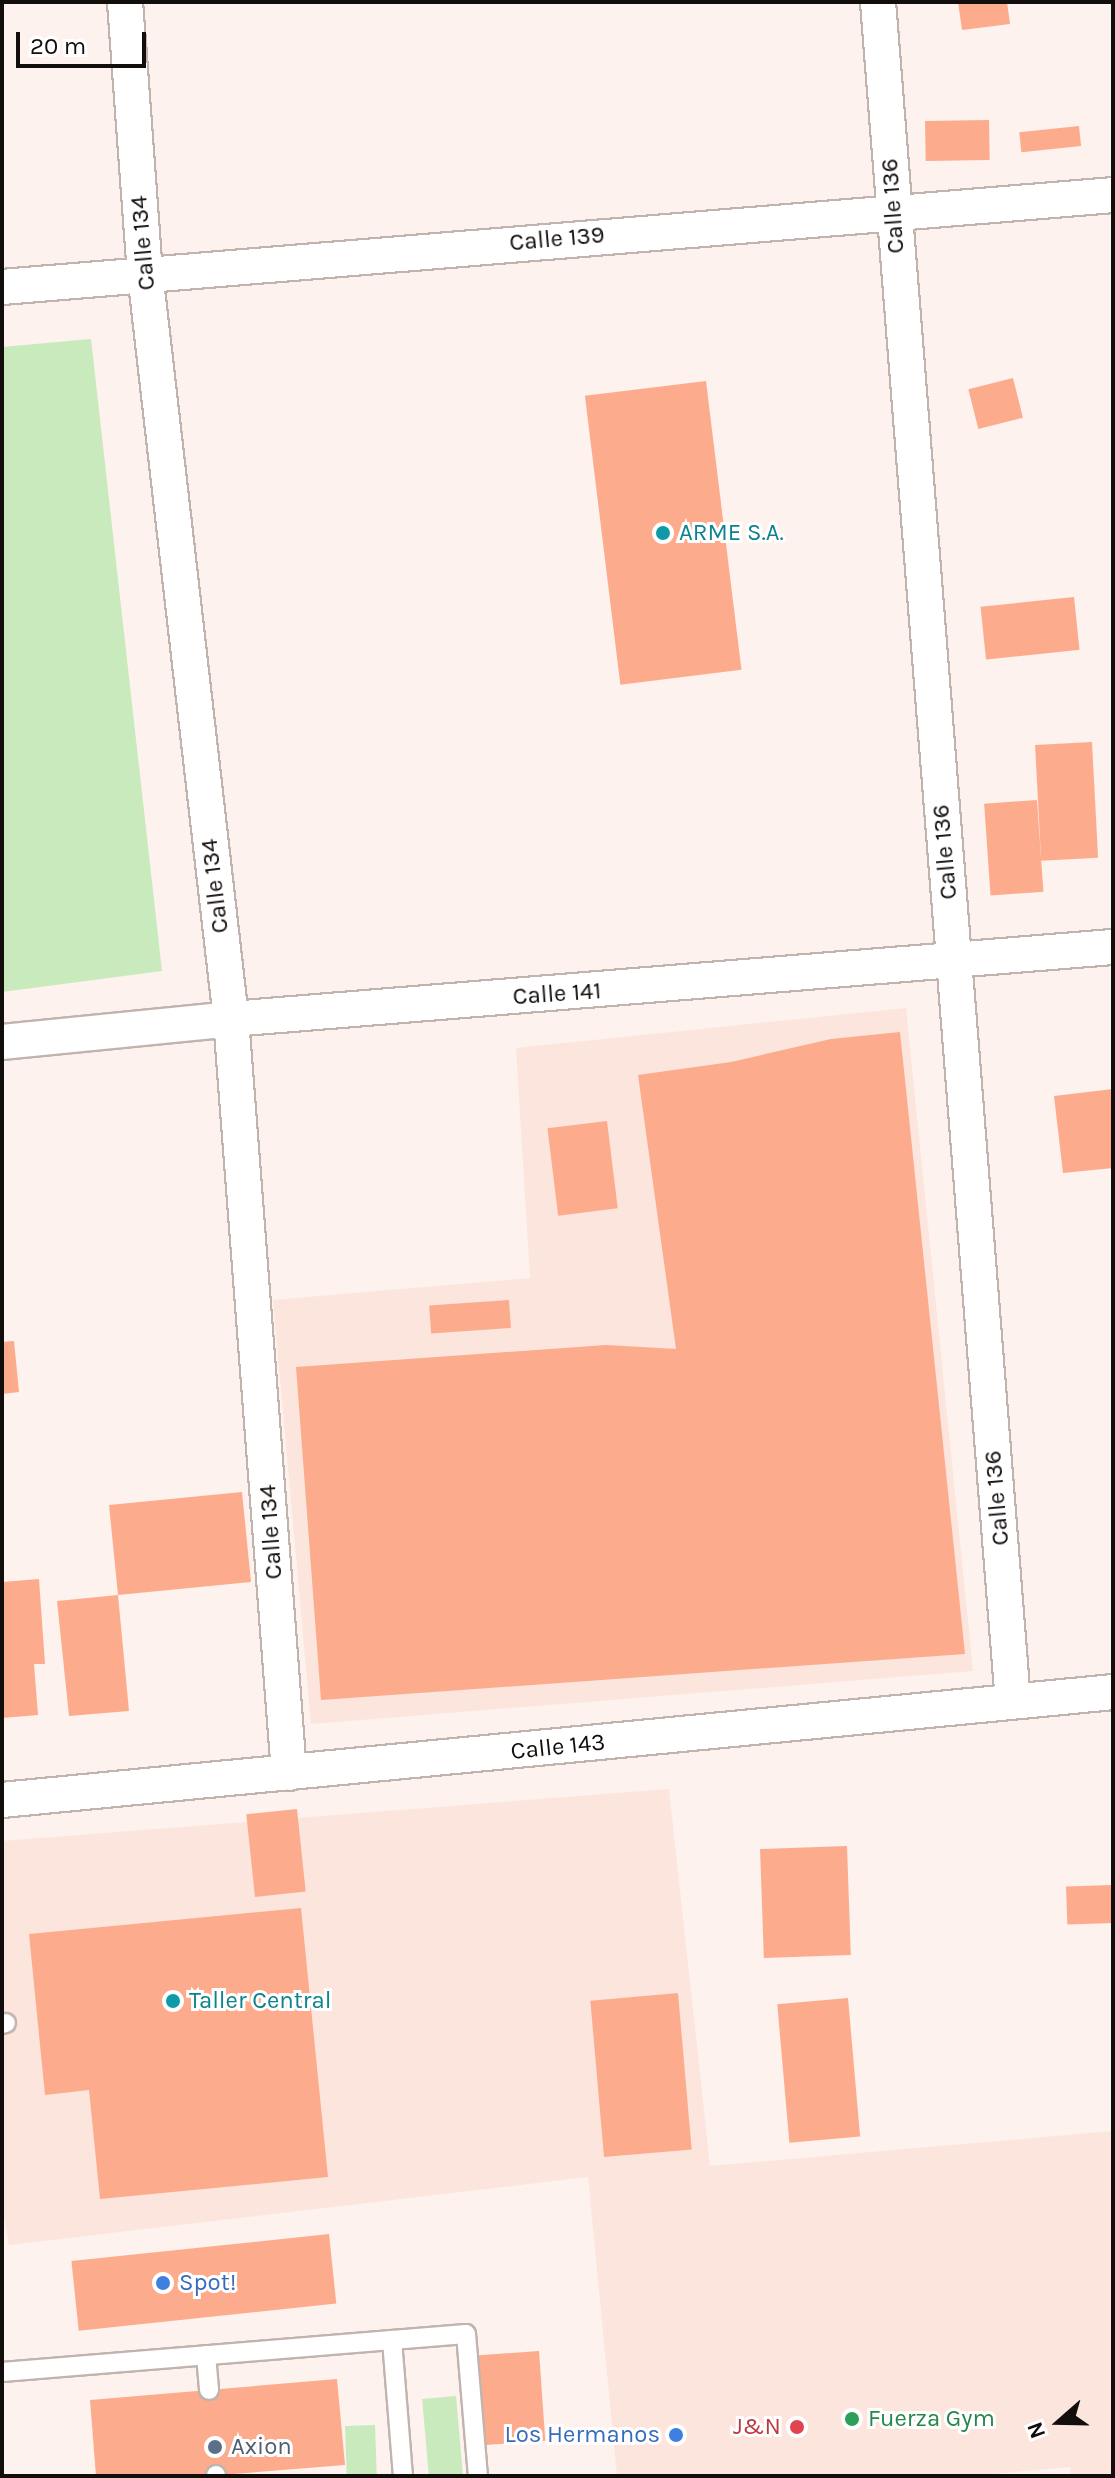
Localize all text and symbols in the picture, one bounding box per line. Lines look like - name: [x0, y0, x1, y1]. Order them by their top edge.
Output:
- scale bar: [20, 16, 150, 66]
- text: 20 m: [30, 32, 86, 60]
- street label: Calle 136: [875, 157, 911, 255]
- street label: Calle 134: [125, 194, 161, 292]
- street label: Calle 139: [508, 220, 606, 258]
- place label: ARME S.A.: [679, 519, 784, 547]
- marker: ARME S.A.: [654, 524, 672, 542]
- street label: Calle 136: [927, 803, 963, 901]
- street label: Calle 134: [195, 837, 235, 935]
- street label: Calle 141: [512, 977, 602, 1011]
- street label: Calle 136: [979, 1449, 1015, 1547]
- street label: Calle 134: [253, 1484, 289, 1580]
- street label: Calle 143: [509, 1728, 607, 1766]
- place label: Taller Central: [189, 1987, 331, 2015]
- marker: Taller Central: [164, 1992, 182, 2010]
- place label: Spot!: [179, 2269, 236, 2297]
- marker: Spot!: [154, 2274, 172, 2292]
- north arrow: [1019, 2382, 1099, 2462]
- place label: Fuerza Gym: [868, 2405, 995, 2433]
- marker: Fuerza Gym: [843, 2410, 861, 2428]
- place label: J&N: [733, 2413, 781, 2441]
- marker: J&N: [788, 2418, 806, 2436]
- text: N: [1022, 2418, 1051, 2442]
- place label: Los Hermanos: [504, 2421, 660, 2449]
- marker: Los Hermanos: [667, 2426, 685, 2444]
- place label: Axion: [231, 2433, 292, 2461]
- marker: Axion: [206, 2438, 224, 2456]

